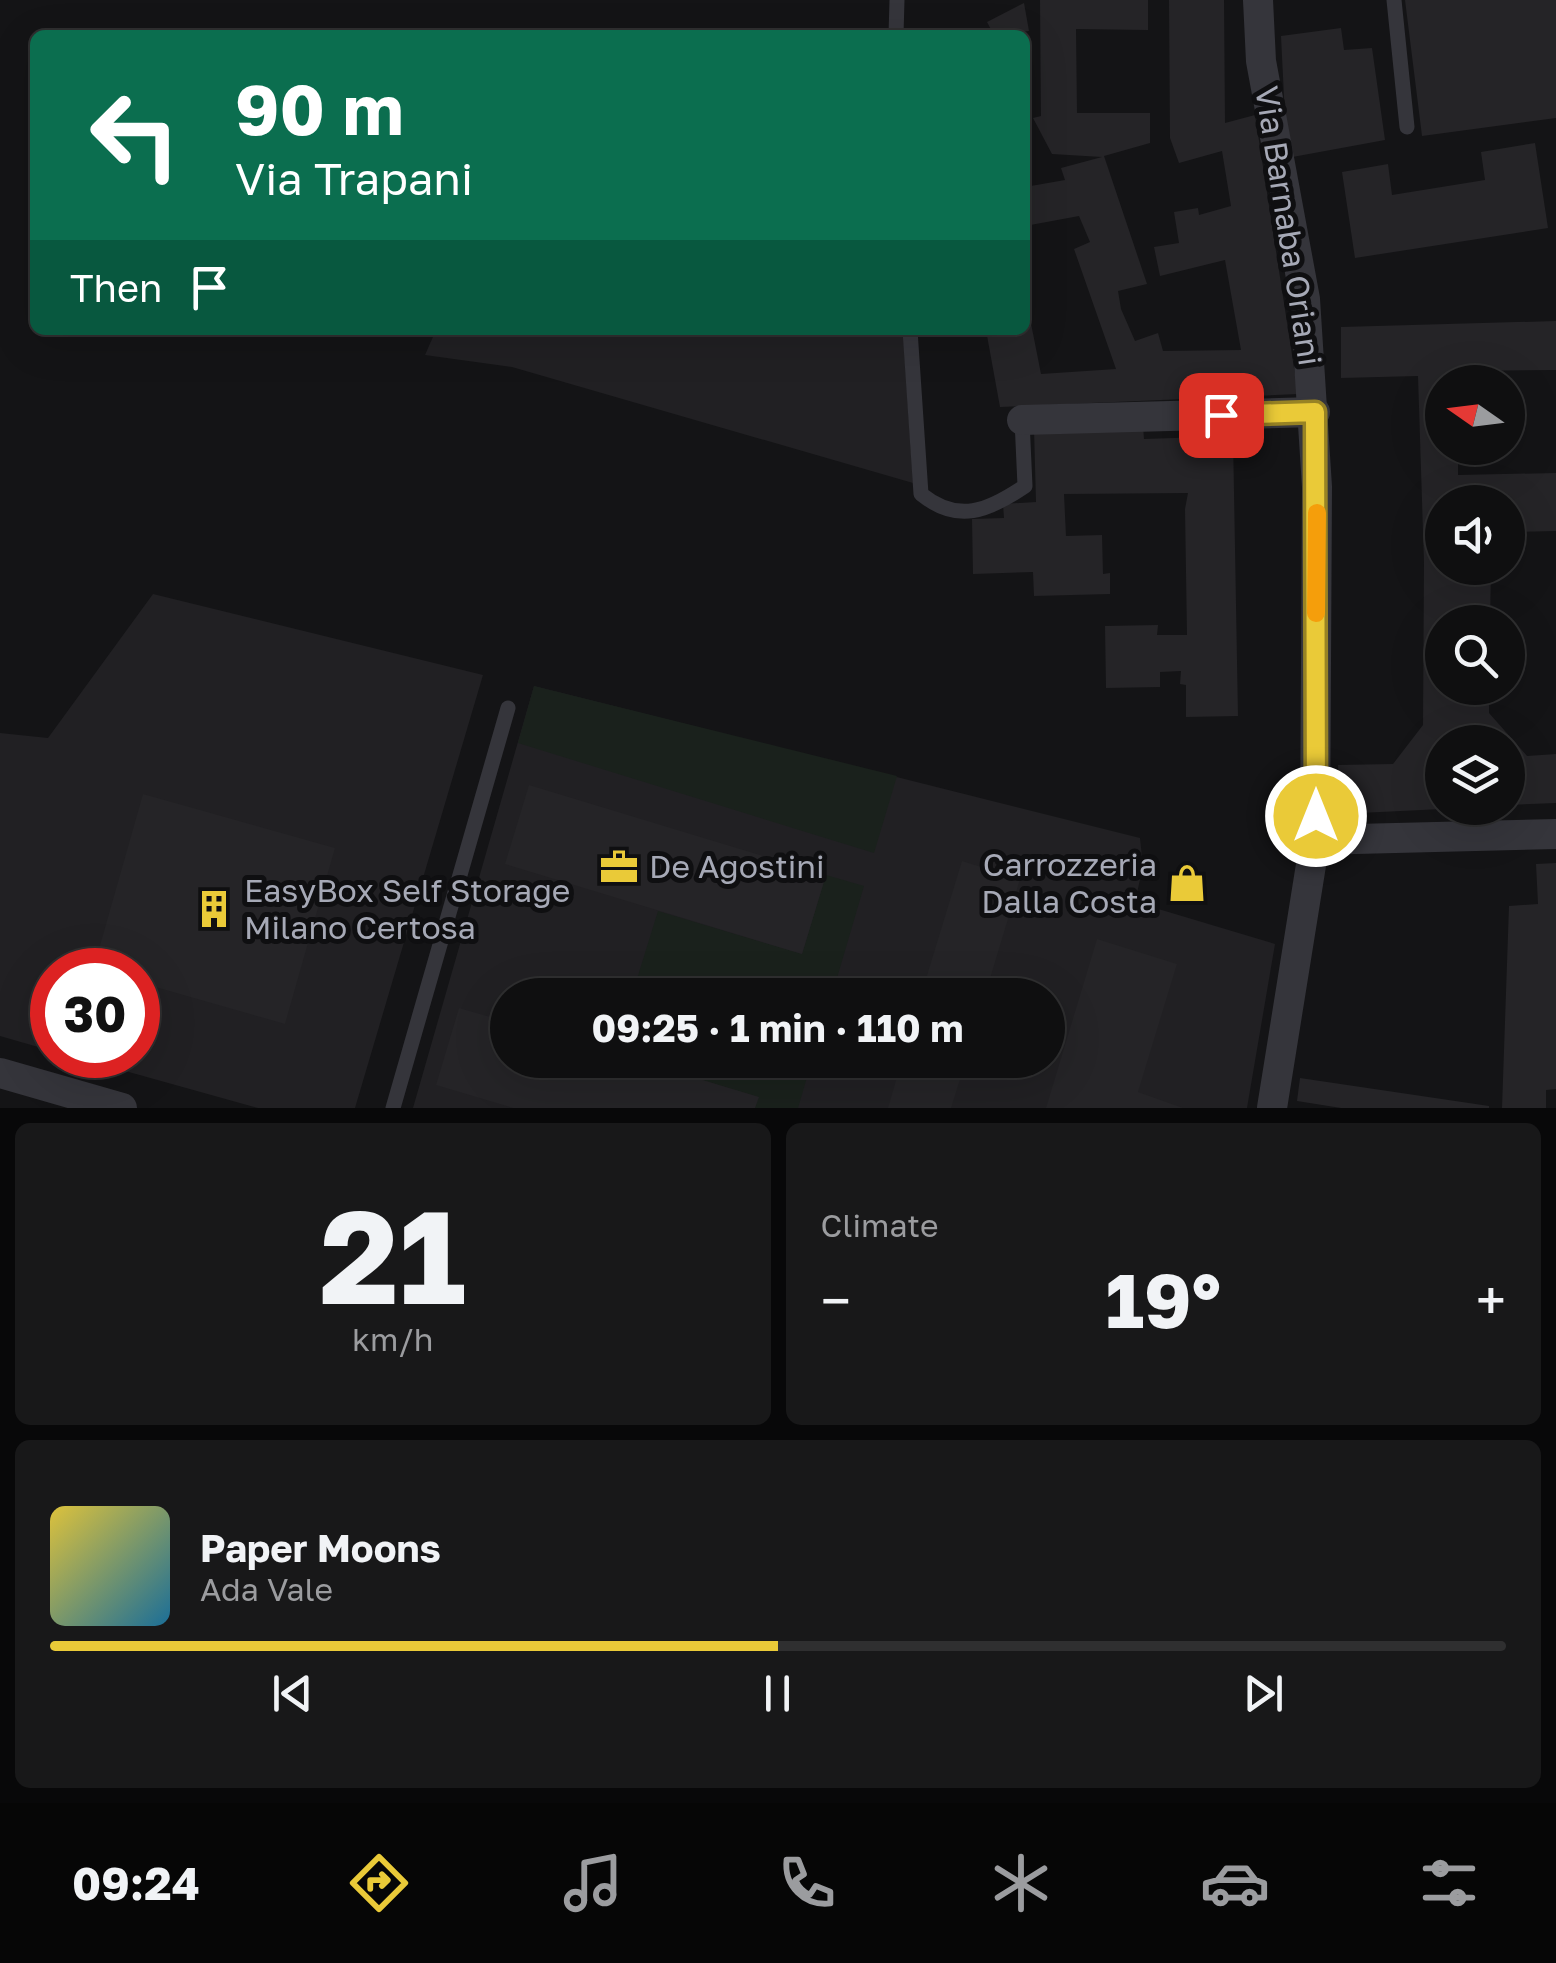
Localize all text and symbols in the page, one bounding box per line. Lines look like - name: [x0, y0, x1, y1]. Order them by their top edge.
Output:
- text: 90 m: [235, 66, 404, 150]
- icon: left: [70, 70, 200, 200]
- street label: Via Barnaba Oriani: [1248, 83, 1330, 368]
- text: Via Trapani: [235, 151, 473, 205]
- icon: arrive: [182, 260, 237, 315]
- text: Then: [70, 265, 162, 310]
- north arrow: [1425, 365, 1525, 465]
- map controls: [1425, 365, 1525, 825]
- pin: [1179, 373, 1264, 458]
- icon: arrive: [1194, 388, 1249, 443]
- button: sound: [1425, 485, 1525, 585]
- button: search: [1425, 605, 1525, 705]
- button: layers: [1425, 725, 1525, 825]
- position arrow: [1264, 764, 1368, 868]
- place label: Carrozzeria Dalla Costa: [981, 845, 1157, 920]
- office icon: De Agostini: [598, 846, 640, 888]
- place label: De Agostini: [649, 847, 825, 885]
- shop icon: Carrozzeria Dalla Costa: [1166, 862, 1208, 904]
- place label: EasyBox Self Storage Milano Certosa: [244, 871, 570, 946]
- building icon: EasyBox Self Storage Milano Certosa: [193, 888, 235, 930]
- speed limit sign: 30: [30, 948, 160, 1078]
- text: 09:25 · 1 min · 110 m: [592, 1005, 963, 1050]
- text: 21: [320, 1177, 466, 1333]
- text: Climate: [821, 1206, 939, 1244]
- text: 19°: [1105, 1254, 1221, 1345]
- text: −: [821, 1267, 851, 1333]
- text: +: [1476, 1267, 1506, 1333]
- text: km/h: [352, 1320, 433, 1358]
- text: Paper Moons: [200, 1525, 441, 1570]
- text: Ada Vale: [200, 1570, 333, 1608]
- icon: previous: [265, 1666, 320, 1721]
- icon: pause: [750, 1666, 805, 1721]
- icon: next: [1236, 1666, 1291, 1721]
- icon: directions: [344, 1848, 414, 1918]
- icon: music: [558, 1848, 628, 1918]
- icon: phone: [772, 1848, 842, 1918]
- icon: climate: [986, 1848, 1056, 1918]
- icon: car: [1200, 1848, 1270, 1918]
- icon: filters: [1414, 1848, 1484, 1918]
- text: 09:24: [72, 1856, 200, 1910]

